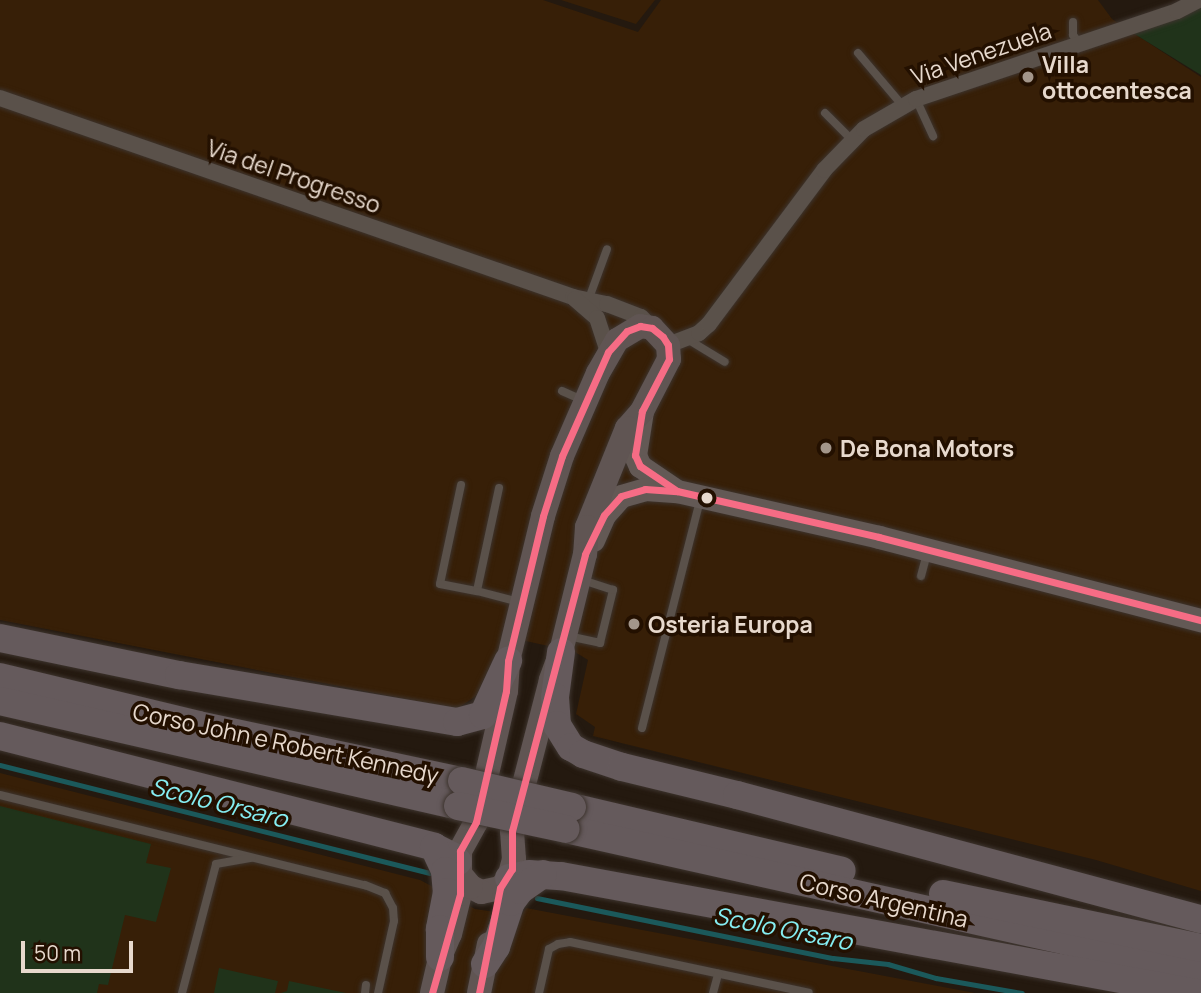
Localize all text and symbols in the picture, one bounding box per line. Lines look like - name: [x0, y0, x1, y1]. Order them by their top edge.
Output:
- street label: Via Venezuela: [907, 16, 1055, 90]
- place label: Villa ottocentesca: [1042, 50, 1192, 104]
- marker: Villa ottocentesca: [1020, 69, 1036, 85]
- street label: Via del Progresso: [204, 133, 384, 219]
- place label: De Bona Motors: [840, 434, 1014, 462]
- marker: De Bona Motors: [818, 440, 834, 456]
- unlabelled marker: [700, 491, 714, 505]
- place label: Osteria Europa: [648, 610, 813, 638]
- marker: Osteria Europa: [626, 616, 642, 632]
- street label: Corso John e Robert Kennedy: [131, 697, 441, 789]
- water label: Scolo Orsaro: [147, 771, 291, 833]
- street label: Corso Argentina: [797, 867, 971, 933]
- water label: Scolo Orsaro: [711, 900, 855, 956]
- scale bar: [24, 926, 136, 970]
- text: 50 m: [34, 939, 81, 967]

